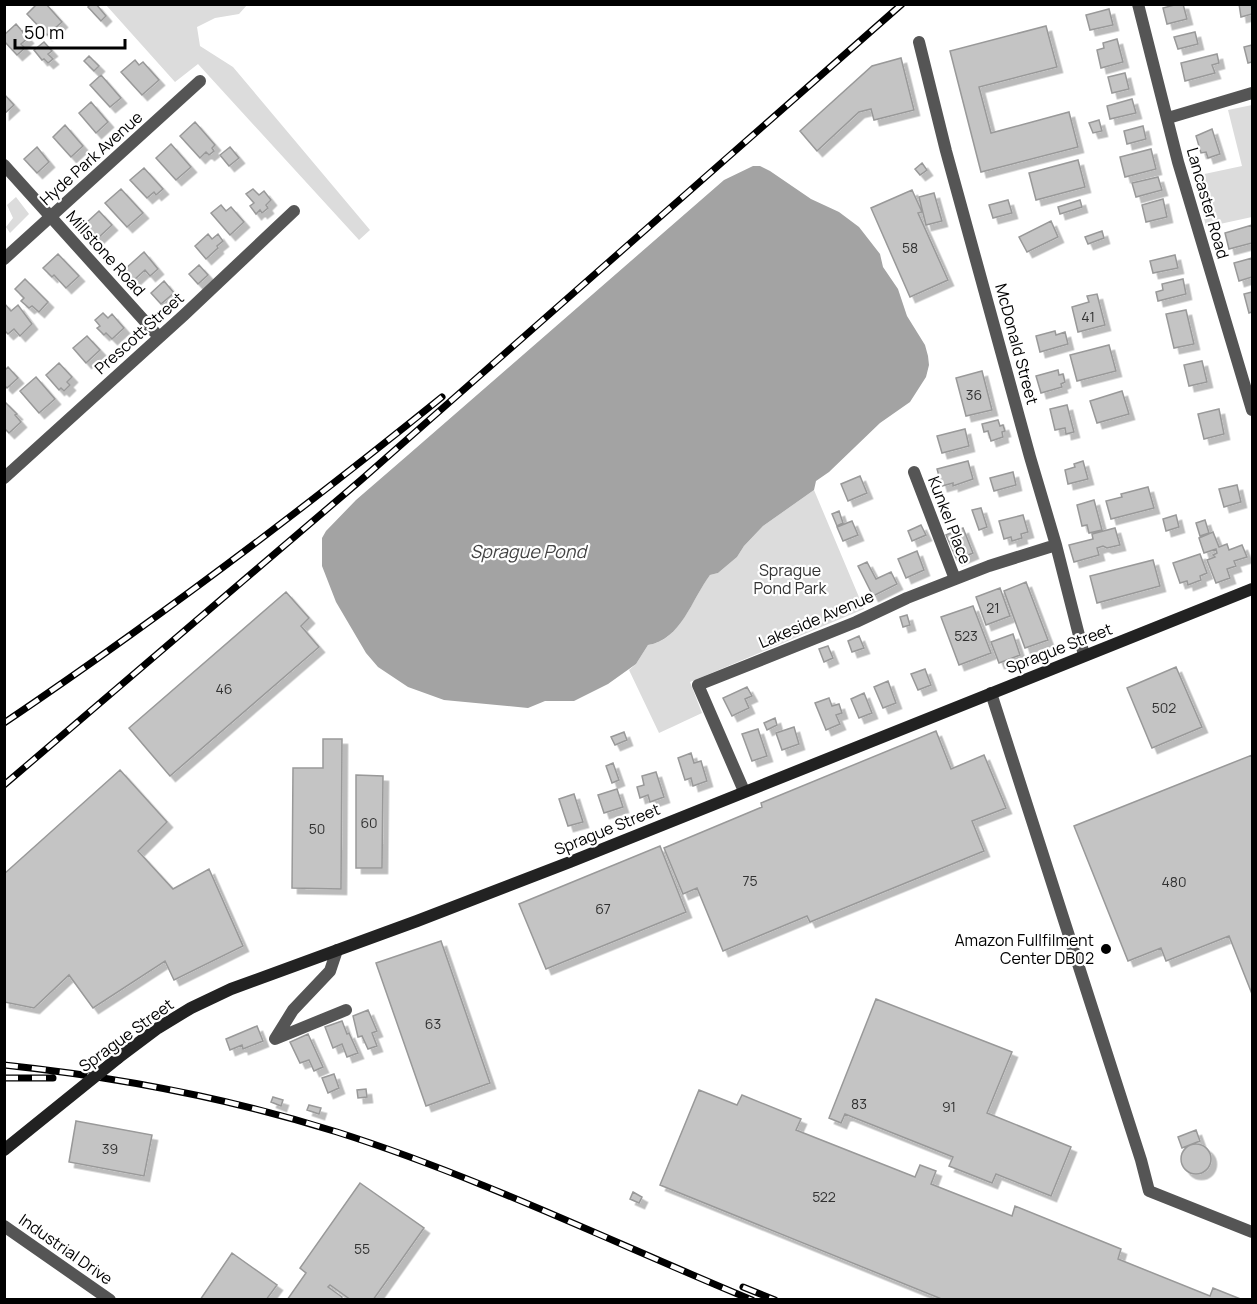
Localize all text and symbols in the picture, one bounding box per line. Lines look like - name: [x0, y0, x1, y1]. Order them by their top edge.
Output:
- scale bar: [15, 12, 124, 50]
- text: 50 m: [24, 20, 64, 44]
- street label: Hyde Park Avenue: [35, 106, 147, 210]
- street label: Lancaster Road: [1182, 145, 1234, 261]
- street label: Millstone Road: [62, 205, 150, 301]
- house number: 58: [902, 238, 918, 257]
- street label: McDonald Street: [990, 281, 1044, 407]
- street label: Prescott Street: [90, 287, 188, 379]
- house number: 41: [1081, 307, 1095, 326]
- house number: 36: [966, 385, 982, 404]
- street label: Kunkel Place: [923, 473, 977, 567]
- water label: Sprague Pond: [470, 539, 588, 563]
- park label: Sprague Pond Park: [753, 559, 828, 599]
- street label: Lakeside Avenue: [755, 585, 877, 653]
- house number: 21: [986, 598, 1000, 617]
- street label: Sprague Street: [1003, 618, 1115, 678]
- house number: 523: [954, 626, 978, 645]
- house number: 46: [216, 679, 232, 698]
- house number: 502: [1152, 698, 1176, 717]
- street label: Sprague Street: [551, 798, 663, 860]
- house number: 60: [360, 813, 378, 832]
- house number: 50: [309, 819, 325, 838]
- house number: 75: [742, 871, 758, 890]
- house number: 480: [1162, 872, 1186, 891]
- house number: 67: [595, 899, 611, 918]
- place label: Amazon Fullfilment Center DB02: [954, 929, 1094, 969]
- marker: Amazon Fullfilment Center DB02: [1099, 942, 1113, 956]
- street label: Sprague Street: [74, 993, 178, 1077]
- house number: 63: [425, 1014, 441, 1033]
- house number: 83: [851, 1094, 867, 1113]
- house number: 91: [942, 1097, 956, 1116]
- house number: 39: [102, 1139, 118, 1158]
- house number: 522: [812, 1187, 836, 1206]
- street label: Industrial Drive: [15, 1209, 117, 1289]
- house number: 55: [354, 1239, 370, 1258]

